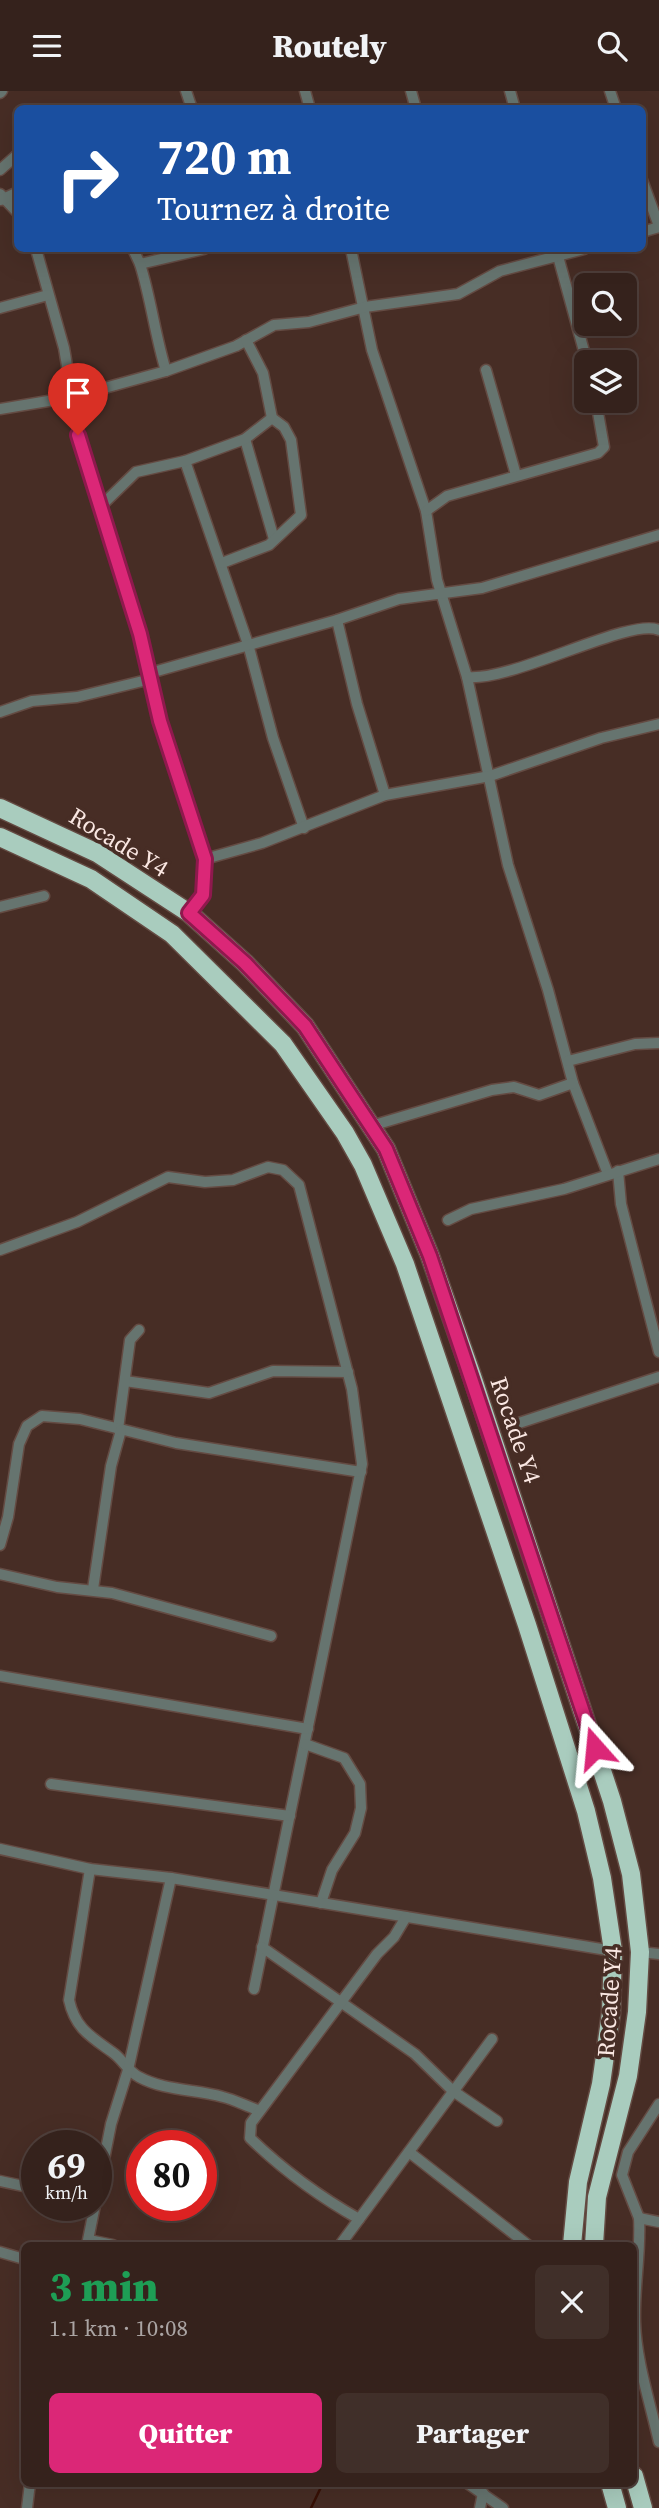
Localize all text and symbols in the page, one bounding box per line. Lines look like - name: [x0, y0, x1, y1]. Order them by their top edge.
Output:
- text: Routely: [272, 24, 387, 68]
- icon: menu: [28, 27, 66, 65]
- icon: search: [593, 27, 631, 65]
- text: 720 m: [157, 123, 292, 190]
- icon: right: [42, 133, 133, 224]
- text: Tournez à droite: [157, 187, 390, 231]
- map controls: [574, 273, 637, 413]
- button: search: [574, 273, 637, 336]
- button: layers: [574, 350, 637, 413]
- pin: [48, 363, 108, 435]
- icon: arrive: [59, 374, 97, 412]
- street label: Rocade Y4: [63, 799, 175, 885]
- street label: Rocade Y4: [482, 1372, 550, 1488]
- position arrow: [558, 1711, 632, 1785]
- street label: Rocade Y4: [589, 1946, 629, 2058]
- speed limit sign: 80: [126, 2130, 217, 2221]
- text: 69: [48, 2142, 85, 2190]
- text: km/h: [45, 2180, 88, 2205]
- text: 3 min: [49, 2257, 159, 2315]
- button: close: [535, 2265, 609, 2339]
- text: 1.1 km · 10:08: [49, 2312, 188, 2344]
- button: Quitter: [49, 2393, 322, 2473]
- button: Partager: [336, 2393, 609, 2473]

